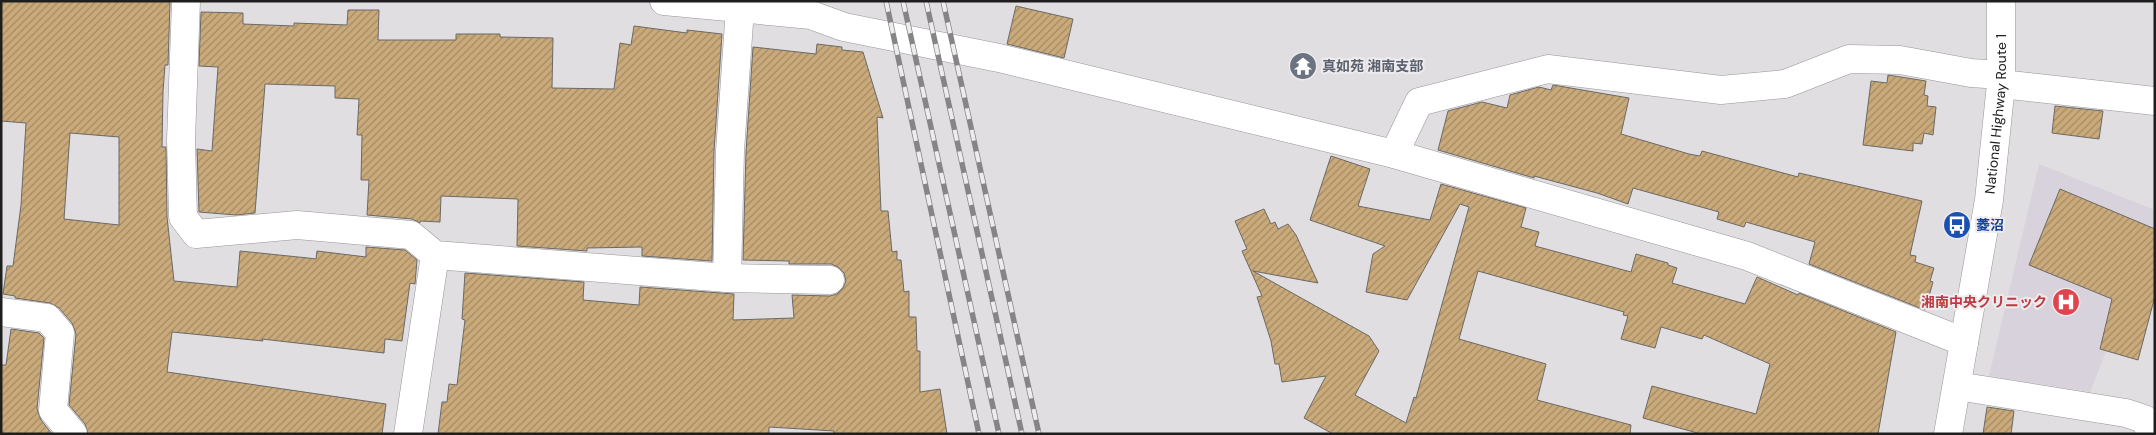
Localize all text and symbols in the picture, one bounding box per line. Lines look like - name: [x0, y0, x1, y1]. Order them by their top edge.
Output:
- street label: National Highway Route 1: [1981, 34, 2010, 195]
- temple icon: 真如苑 湘南支部: [1288, 51, 1318, 81]
- place label: 真如苑 湘南支部: [1322, 57, 1423, 75]
- bus stop icon: 菱沼: [1942, 210, 1972, 240]
- place label: 菱沼: [1976, 216, 2004, 234]
- hospital icon: 湘南中央クリニック: [2051, 287, 2081, 317]
- place label: 湘南中央クリニック: [1921, 293, 2047, 311]

